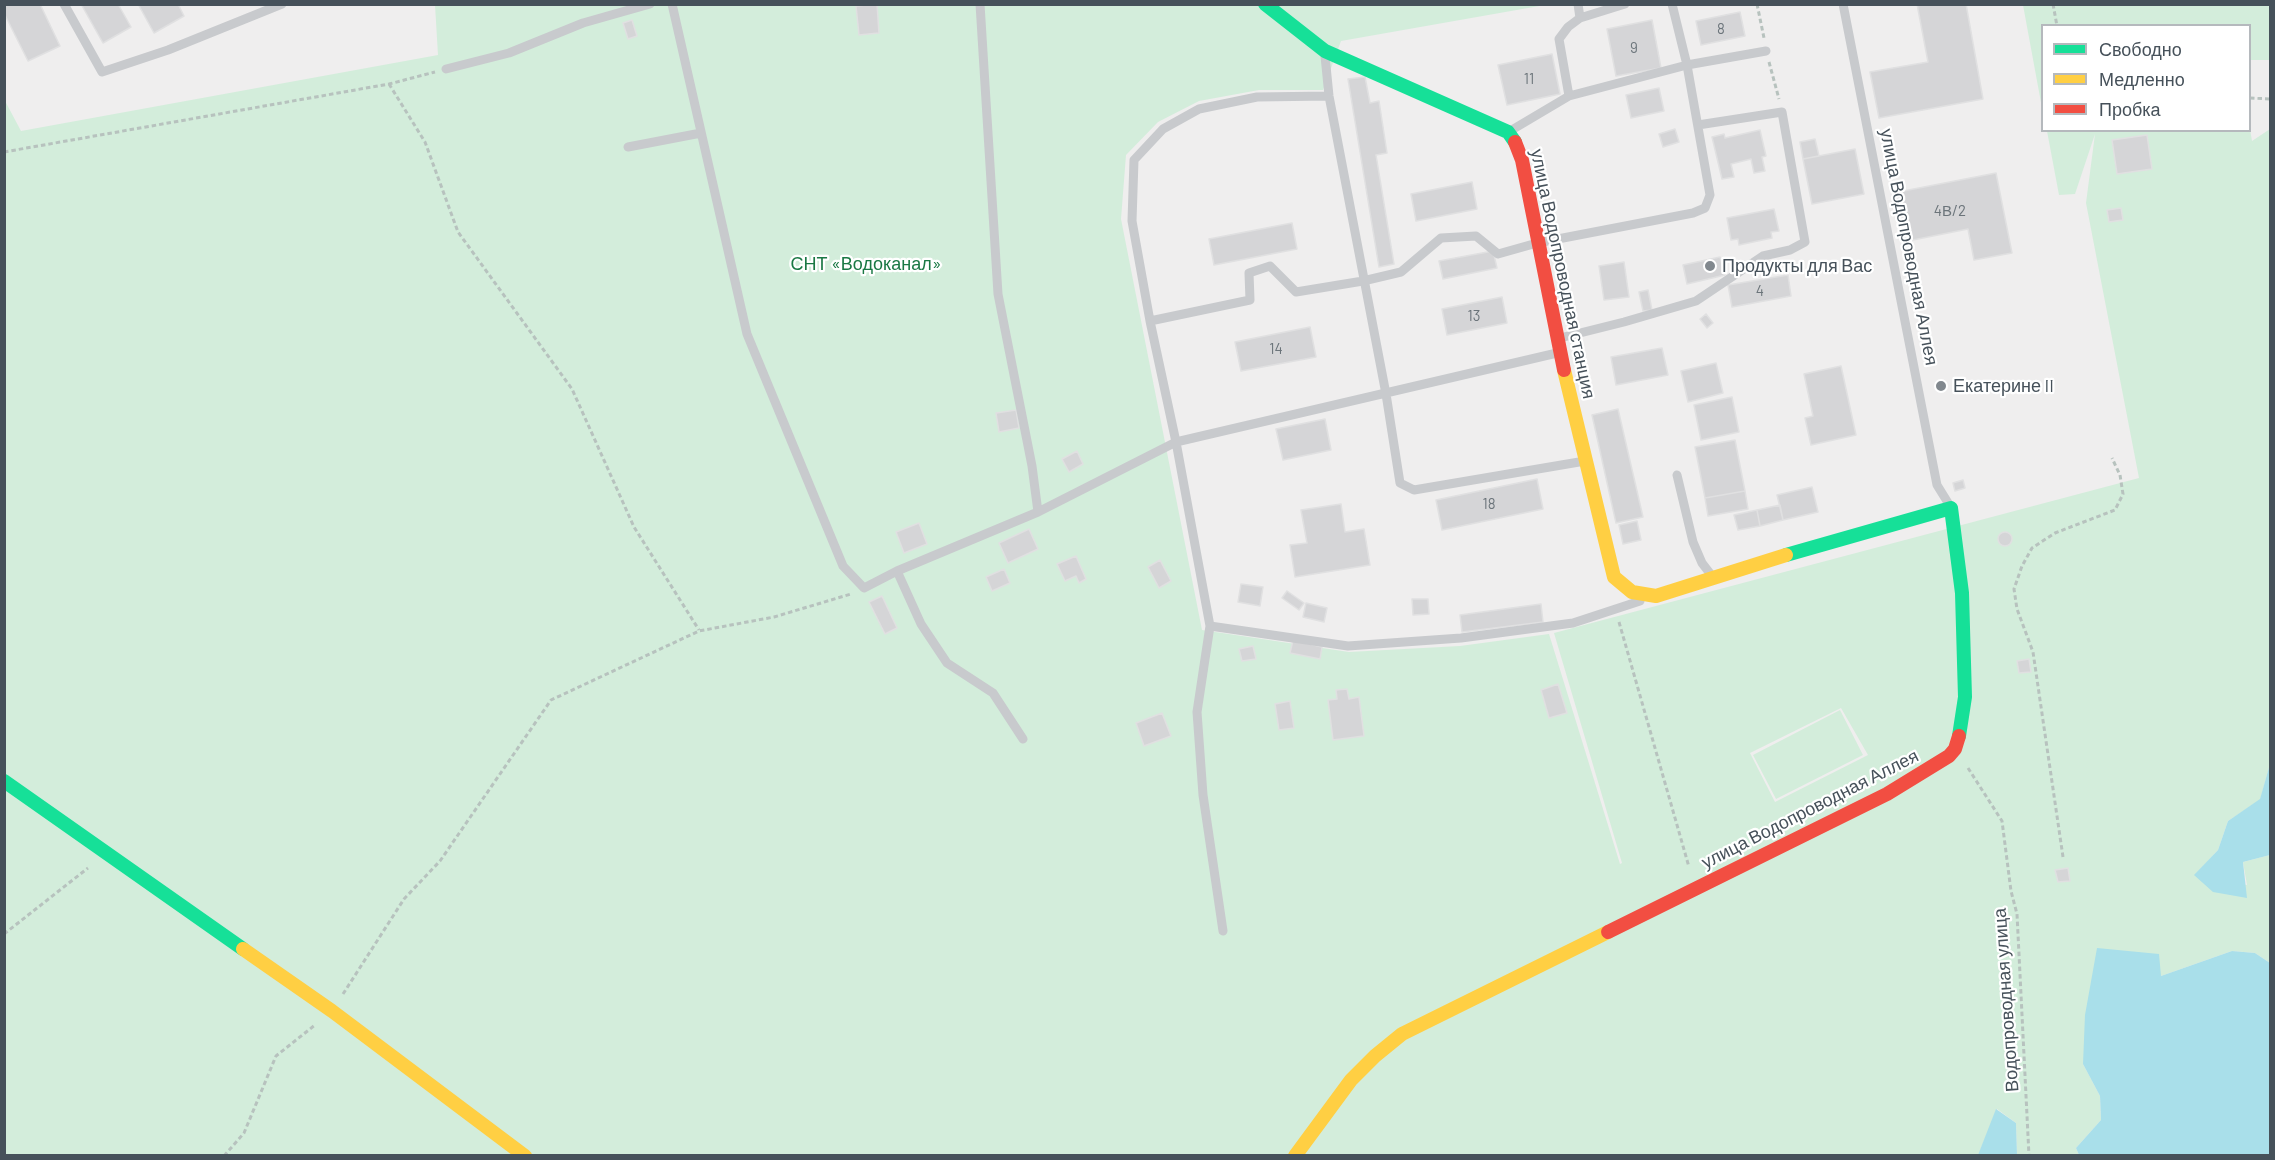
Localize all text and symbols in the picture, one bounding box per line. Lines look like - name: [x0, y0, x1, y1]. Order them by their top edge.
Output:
- house number: 8: [1717, 20, 1725, 38]
- legend: [2041, 24, 2251, 132]
- text: Свободно: [2099, 38, 2182, 60]
- house number: 9: [1630, 39, 1638, 57]
- text: Медленно: [2099, 68, 2185, 90]
- house number: 11: [1524, 70, 1534, 88]
- text: Пробка: [2099, 98, 2161, 120]
- street label: улица Водопроводная Аллея: [1875, 127, 1943, 367]
- street label: улица Водопроводная станция: [1526, 147, 1600, 401]
- house number: 4В/2: [1934, 202, 1966, 220]
- park label: СНТ «Водоканал»: [791, 253, 941, 275]
- place label: Продукты для Вас: [1722, 255, 1872, 277]
- marker: Продукты для Вас: [1703, 259, 1717, 273]
- house number: 4: [1756, 282, 1764, 300]
- house number: 13: [1468, 307, 1480, 325]
- house number: 14: [1269, 340, 1283, 358]
- place label: Екатерине II: [1953, 375, 2054, 397]
- marker: Екатерине II: [1934, 379, 1948, 393]
- house number: 18: [1482, 495, 1496, 513]
- street label: улица Водопроводная Аллея: [1698, 745, 1922, 873]
- street label: Водопроводная улица: [1989, 907, 2023, 1093]

